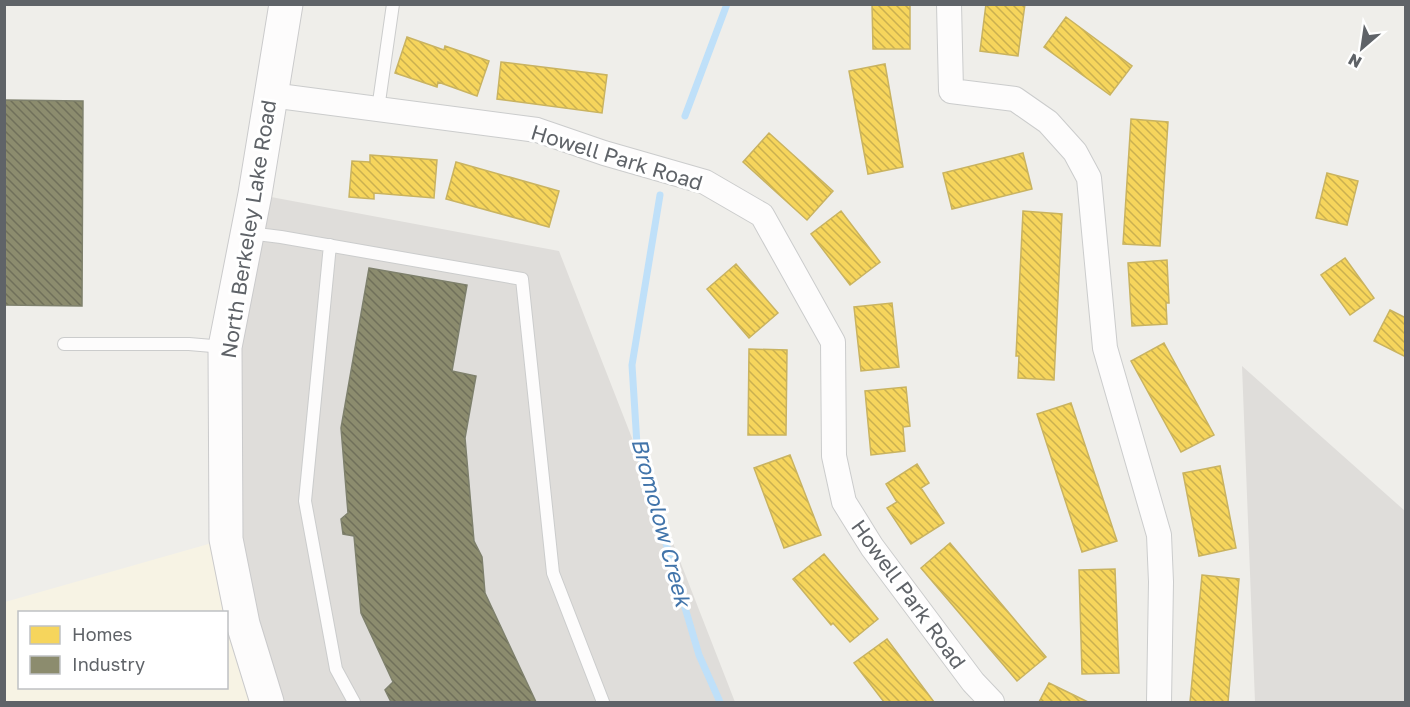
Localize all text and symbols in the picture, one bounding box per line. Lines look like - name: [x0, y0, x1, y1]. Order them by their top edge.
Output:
- north arrow: [1332, 18, 1392, 78]
- text: N: [1345, 49, 1365, 73]
- street label: North Berkeley Lake Road: [215, 98, 281, 360]
- street label: Howell Park Road: [528, 119, 706, 195]
- water label: Bromolow Creek: [627, 435, 698, 612]
- street label: Howell Park Road: [846, 514, 972, 674]
- legend: [18, 611, 228, 689]
- text: Homes: [72, 623, 132, 645]
- text: Industry: [72, 653, 145, 675]

